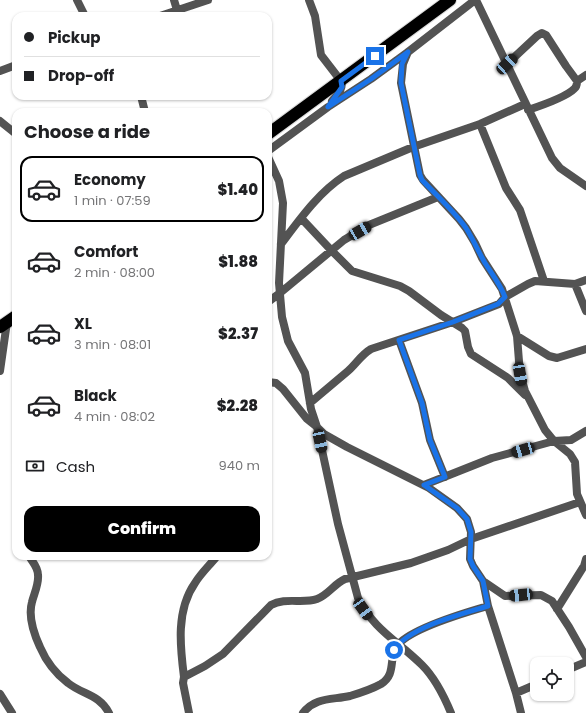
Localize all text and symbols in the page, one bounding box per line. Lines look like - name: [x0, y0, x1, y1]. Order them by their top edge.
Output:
- text: Pickup: [48, 27, 100, 48]
- route end: [366, 47, 384, 65]
- car: [494, 51, 520, 77]
- text: Drop-off: [48, 65, 114, 86]
- text: Choose a ride: [24, 119, 150, 144]
- text: Economy: [74, 169, 146, 190]
- icon: car: [26, 171, 62, 207]
- text: $1.40: [218, 179, 258, 200]
- text: 1 min · 07:59: [74, 191, 151, 210]
- car: [347, 220, 373, 242]
- text: Comfort: [74, 241, 138, 262]
- icon: car: [26, 243, 62, 279]
- text: $1.88: [218, 251, 258, 272]
- text: 2 min · 08:00: [74, 263, 155, 282]
- text: XL: [74, 313, 92, 334]
- icon: car: [26, 315, 62, 351]
- text: $2.37: [218, 323, 258, 344]
- text: 3 min · 08:01: [74, 335, 151, 354]
- car: [512, 361, 528, 387]
- text: Black: [74, 385, 117, 406]
- icon: car: [26, 387, 62, 423]
- text: $2.28: [217, 395, 258, 416]
- text: 4 min · 08:02: [74, 407, 155, 426]
- car: [312, 428, 328, 454]
- car: [510, 441, 536, 459]
- icon: cash: [24, 455, 46, 477]
- text: Cash: [56, 456, 95, 477]
- text: 940 m: [219, 456, 260, 475]
- button: Confirm: [24, 506, 260, 552]
- car: [508, 588, 534, 602]
- car: [351, 596, 375, 622]
- route start: [385, 641, 403, 659]
- map controls: [530, 657, 574, 701]
- button: locate: [530, 657, 574, 701]

